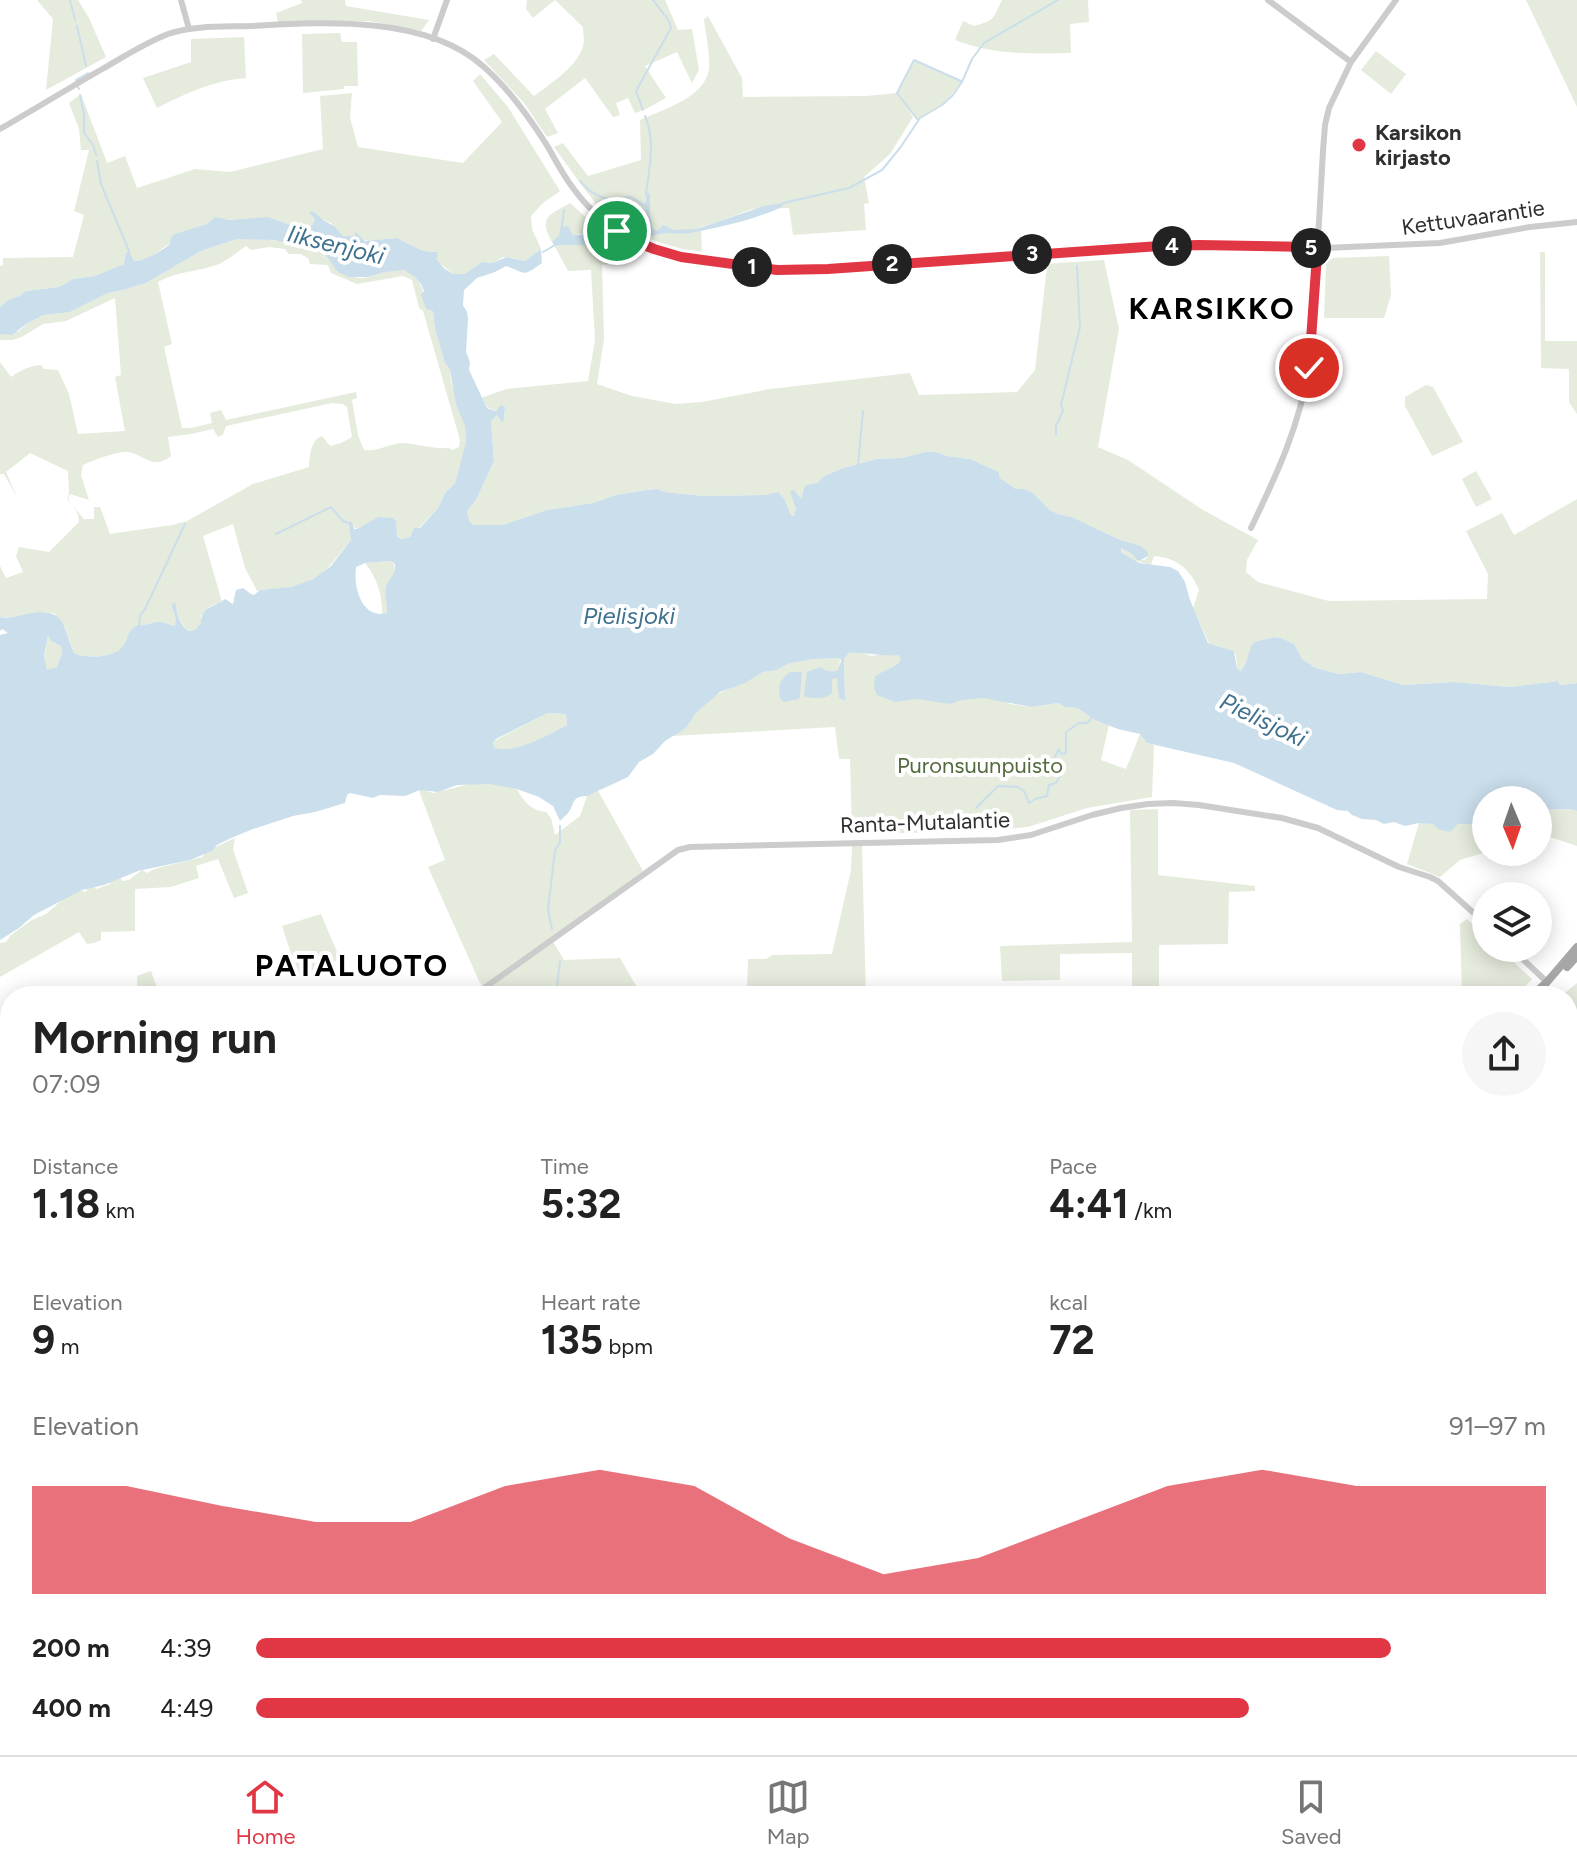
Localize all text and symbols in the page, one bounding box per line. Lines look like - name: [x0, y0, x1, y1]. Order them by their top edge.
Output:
- place label: Karsikon kirjasto: [1375, 119, 1462, 171]
- marker: Karsikon kirjasto: [1350, 136, 1368, 154]
- street label: Kettuvaarantie: [1400, 194, 1546, 241]
- pin: [583, 197, 651, 265]
- icon: arrive: [595, 209, 639, 253]
- water label: Iiksenjoki: [285, 218, 388, 271]
- pin: 4: [1152, 226, 1192, 266]
- pin: 5: [1291, 228, 1331, 268]
- text: 4: [1165, 232, 1179, 259]
- pin: 3: [1012, 234, 1052, 274]
- text: 5: [1305, 234, 1317, 261]
- text: 3: [1026, 240, 1038, 267]
- pin: 2: [872, 244, 912, 284]
- pin: 1: [732, 247, 772, 287]
- text: 2: [886, 250, 898, 277]
- text: 1: [747, 253, 757, 280]
- district label: KARSIKKO: [1128, 290, 1296, 327]
- pin: [1275, 334, 1343, 402]
- icon: check: [1287, 346, 1331, 390]
- water label: Pielisjoki: [583, 601, 675, 630]
- water label: Pielisjoki: [1215, 686, 1311, 753]
- park label: Puronsuunpuisto: [897, 752, 1063, 779]
- north arrow: [1472, 786, 1552, 866]
- map controls: [1472, 786, 1552, 962]
- street label: Ranta-Mutalantie: [840, 806, 1010, 839]
- button: layers: [1472, 882, 1552, 962]
- district label: PATALUOTO: [255, 947, 449, 984]
- text: Morning run: [32, 1011, 277, 1064]
- button: share: [1462, 1012, 1546, 1096]
- text: 07:09: [32, 1068, 101, 1100]
- text: Distance: [32, 1153, 118, 1180]
- text: Time: [541, 1153, 589, 1180]
- text: Pace: [1049, 1153, 1097, 1180]
- text: 1.18: [32, 1180, 100, 1228]
- text: 5:32: [541, 1180, 621, 1228]
- text: 4:41: [1049, 1180, 1129, 1228]
- text: km: [100, 1197, 135, 1224]
- text: /km: [1129, 1197, 1172, 1224]
- text: Elevation: [32, 1289, 122, 1316]
- text: Heart rate: [541, 1289, 641, 1316]
- text: kcal: [1049, 1289, 1088, 1316]
- text: 9: [32, 1316, 55, 1364]
- text: 135: [541, 1316, 603, 1364]
- text: 72: [1049, 1316, 1095, 1364]
- text: m: [55, 1333, 79, 1360]
- text: bpm: [603, 1333, 653, 1360]
- text: Elevation: [32, 1410, 139, 1442]
- text: 91–97 m: [1449, 1410, 1546, 1442]
- text: 200 m: [32, 1632, 110, 1664]
- text: 4:39: [160, 1632, 212, 1664]
- text: 400 m: [32, 1692, 111, 1724]
- text: 4:49: [160, 1692, 214, 1724]
- tab: Home: [235, 1775, 295, 1850]
- tab: Map: [766, 1775, 810, 1850]
- tab: Saved: [1281, 1775, 1342, 1850]

